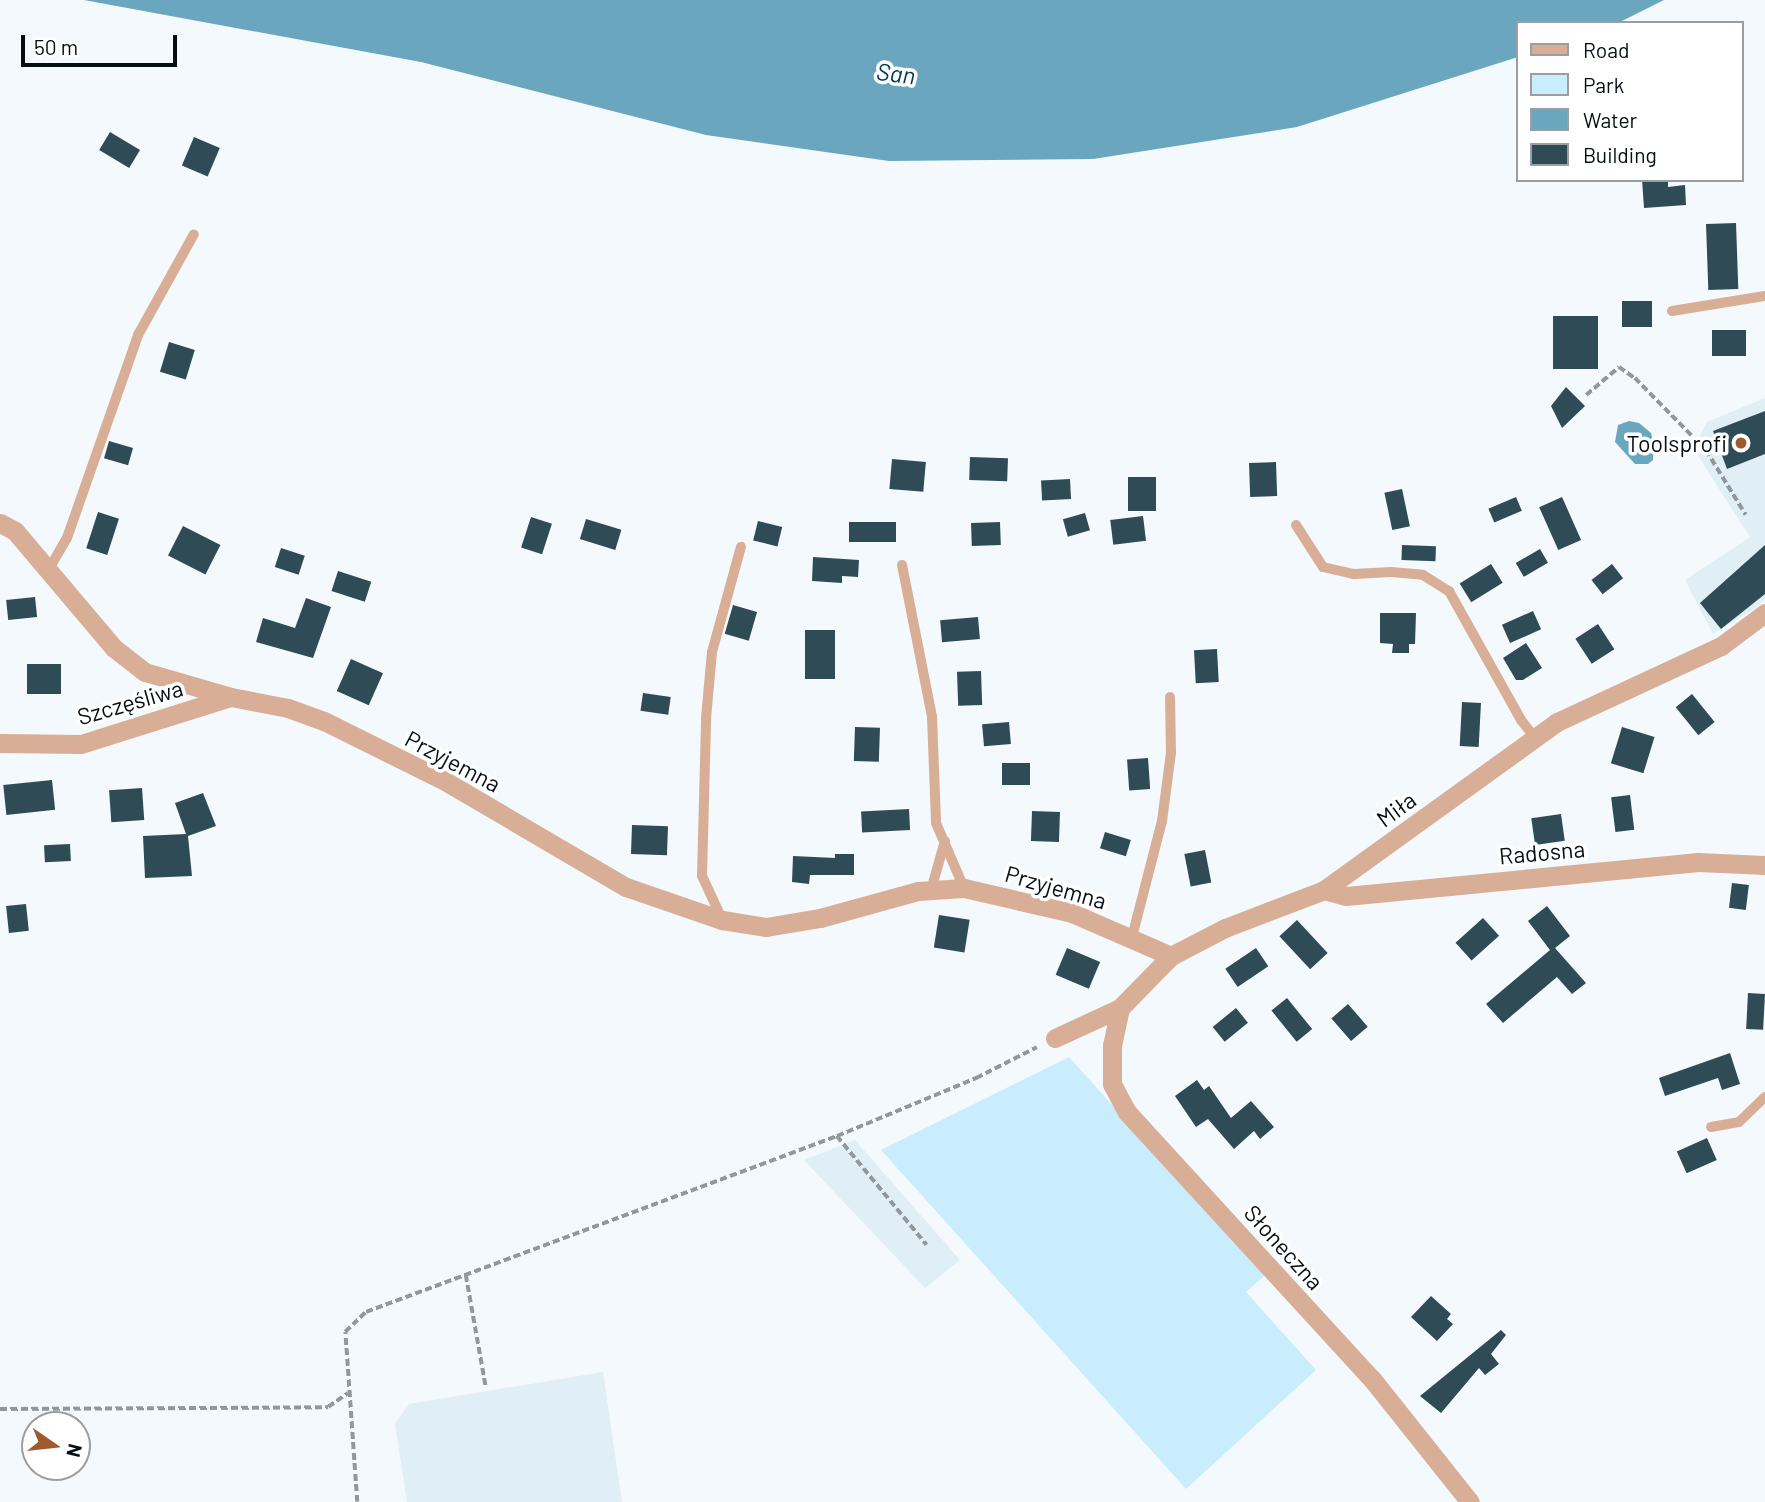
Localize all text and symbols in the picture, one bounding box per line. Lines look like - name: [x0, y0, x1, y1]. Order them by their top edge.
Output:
- scale bar: [24, 21, 180, 65]
- legend: [1516, 21, 1744, 182]
- text: 50 m: [34, 34, 78, 59]
- text: Road: [1583, 37, 1629, 62]
- water label: San: [875, 56, 917, 90]
- text: Park: [1583, 72, 1624, 97]
- text: Water: [1583, 107, 1637, 132]
- text: Building: [1583, 142, 1657, 167]
- place label: Toolsprofi: [1627, 429, 1727, 457]
- marker: Toolsprofi: [1733, 435, 1749, 451]
- street label: Szczęśliwa: [74, 674, 186, 730]
- street label: Przyjemna: [401, 724, 505, 798]
- street label: Miła: [1371, 786, 1421, 832]
- street label: Radosna: [1498, 834, 1586, 870]
- street label: Przyjemna: [1002, 859, 1110, 915]
- street label: Słoneczna: [1239, 1199, 1329, 1295]
- north arrow: [21, 1411, 91, 1481]
- text: N: [62, 1442, 88, 1460]

